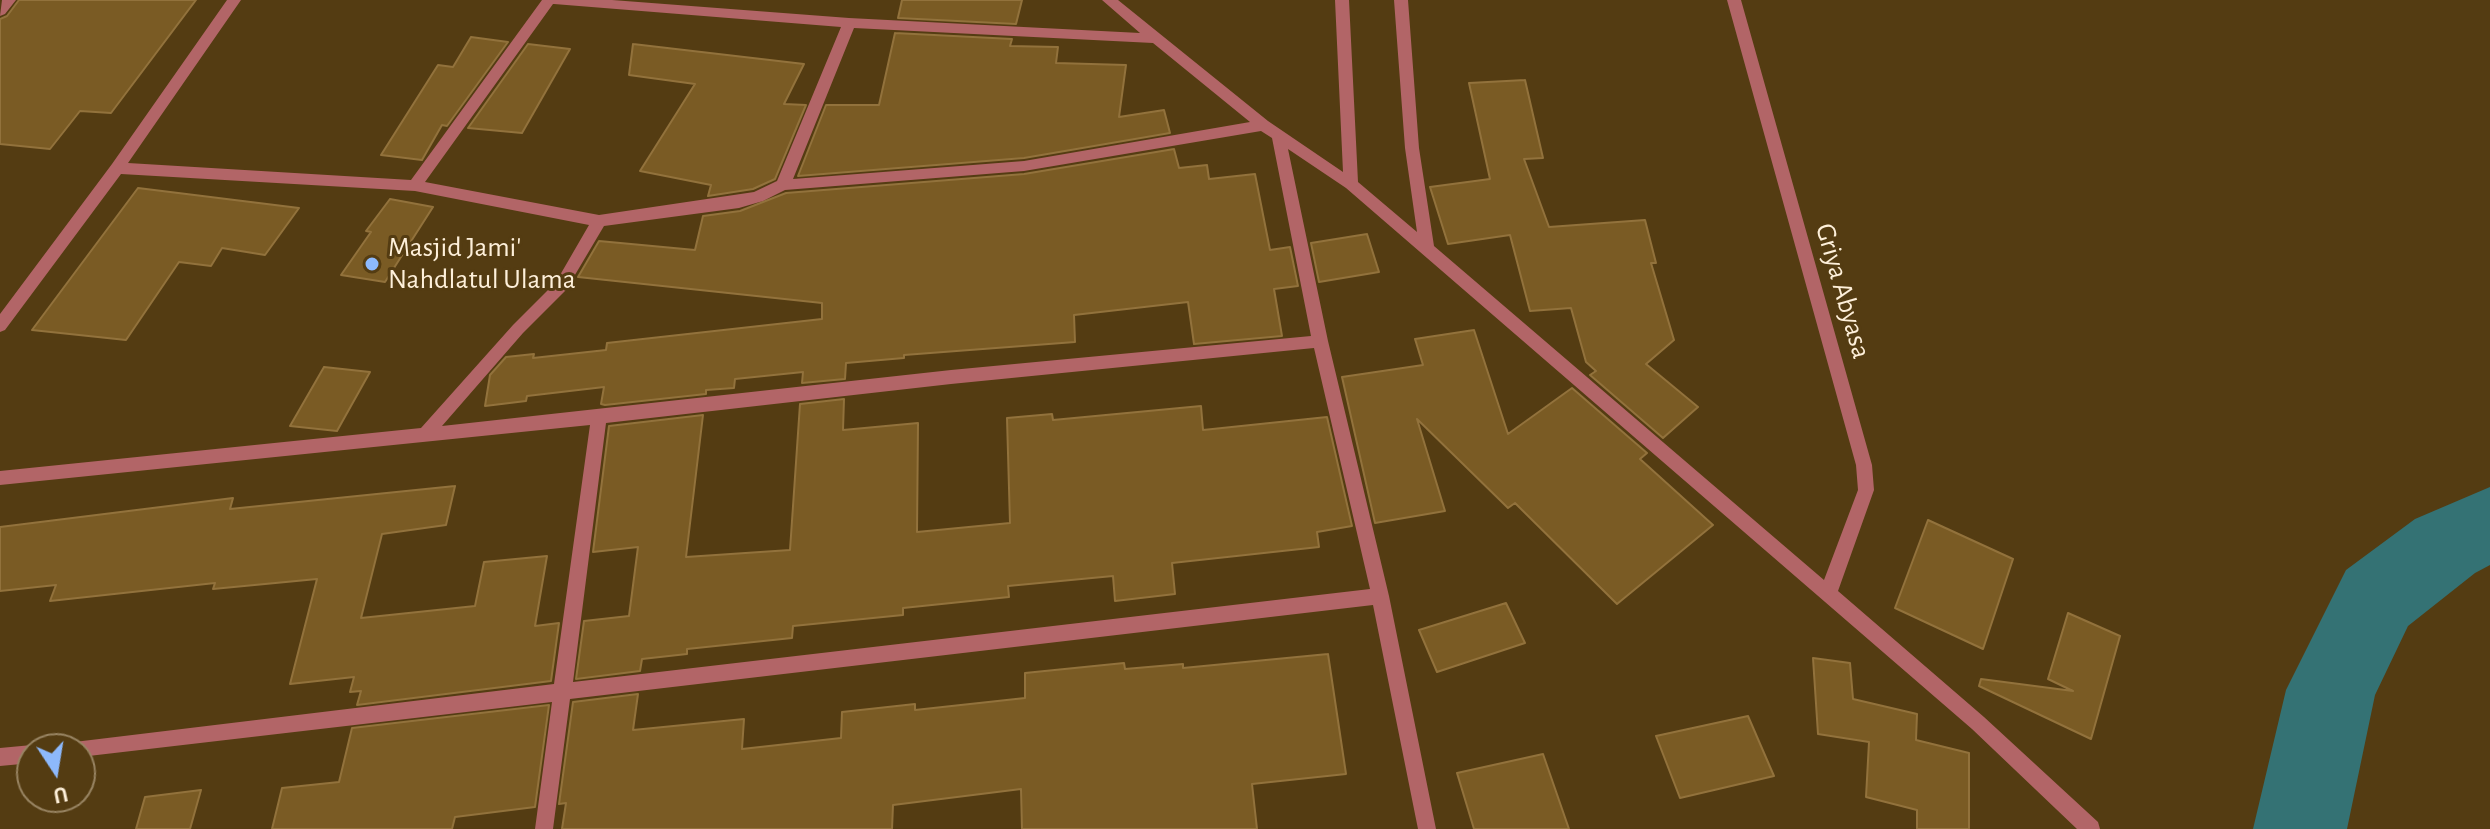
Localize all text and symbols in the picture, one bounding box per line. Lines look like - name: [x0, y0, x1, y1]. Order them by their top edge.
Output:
- street label: Griya Abyasa: [1808, 220, 1878, 362]
- place label: Masjid Jami' Nahdlatul Ulama: [388, 231, 576, 297]
- marker: Masjid Jami' Nahdlatul Ulama: [363, 255, 381, 273]
- north arrow: [16, 733, 96, 813]
- text: U: [51, 782, 70, 807]

